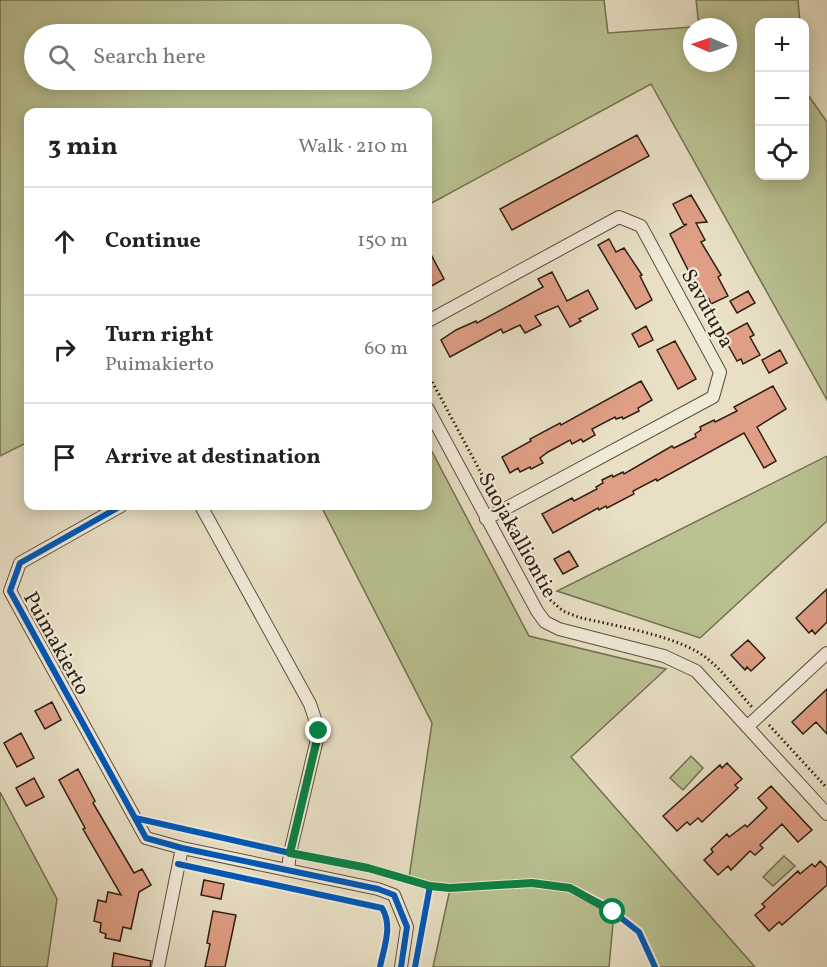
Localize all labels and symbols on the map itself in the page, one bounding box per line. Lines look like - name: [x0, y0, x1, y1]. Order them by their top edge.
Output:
- north arrow: [683, 18, 737, 72]
- street label: Savutupa: [673, 264, 740, 353]
- street label: Suojakalliontie: [470, 468, 563, 604]
- street label: Puimakierto: [15, 587, 96, 701]
- route end: [305, 717, 331, 743]
- route start: [599, 898, 625, 924]

